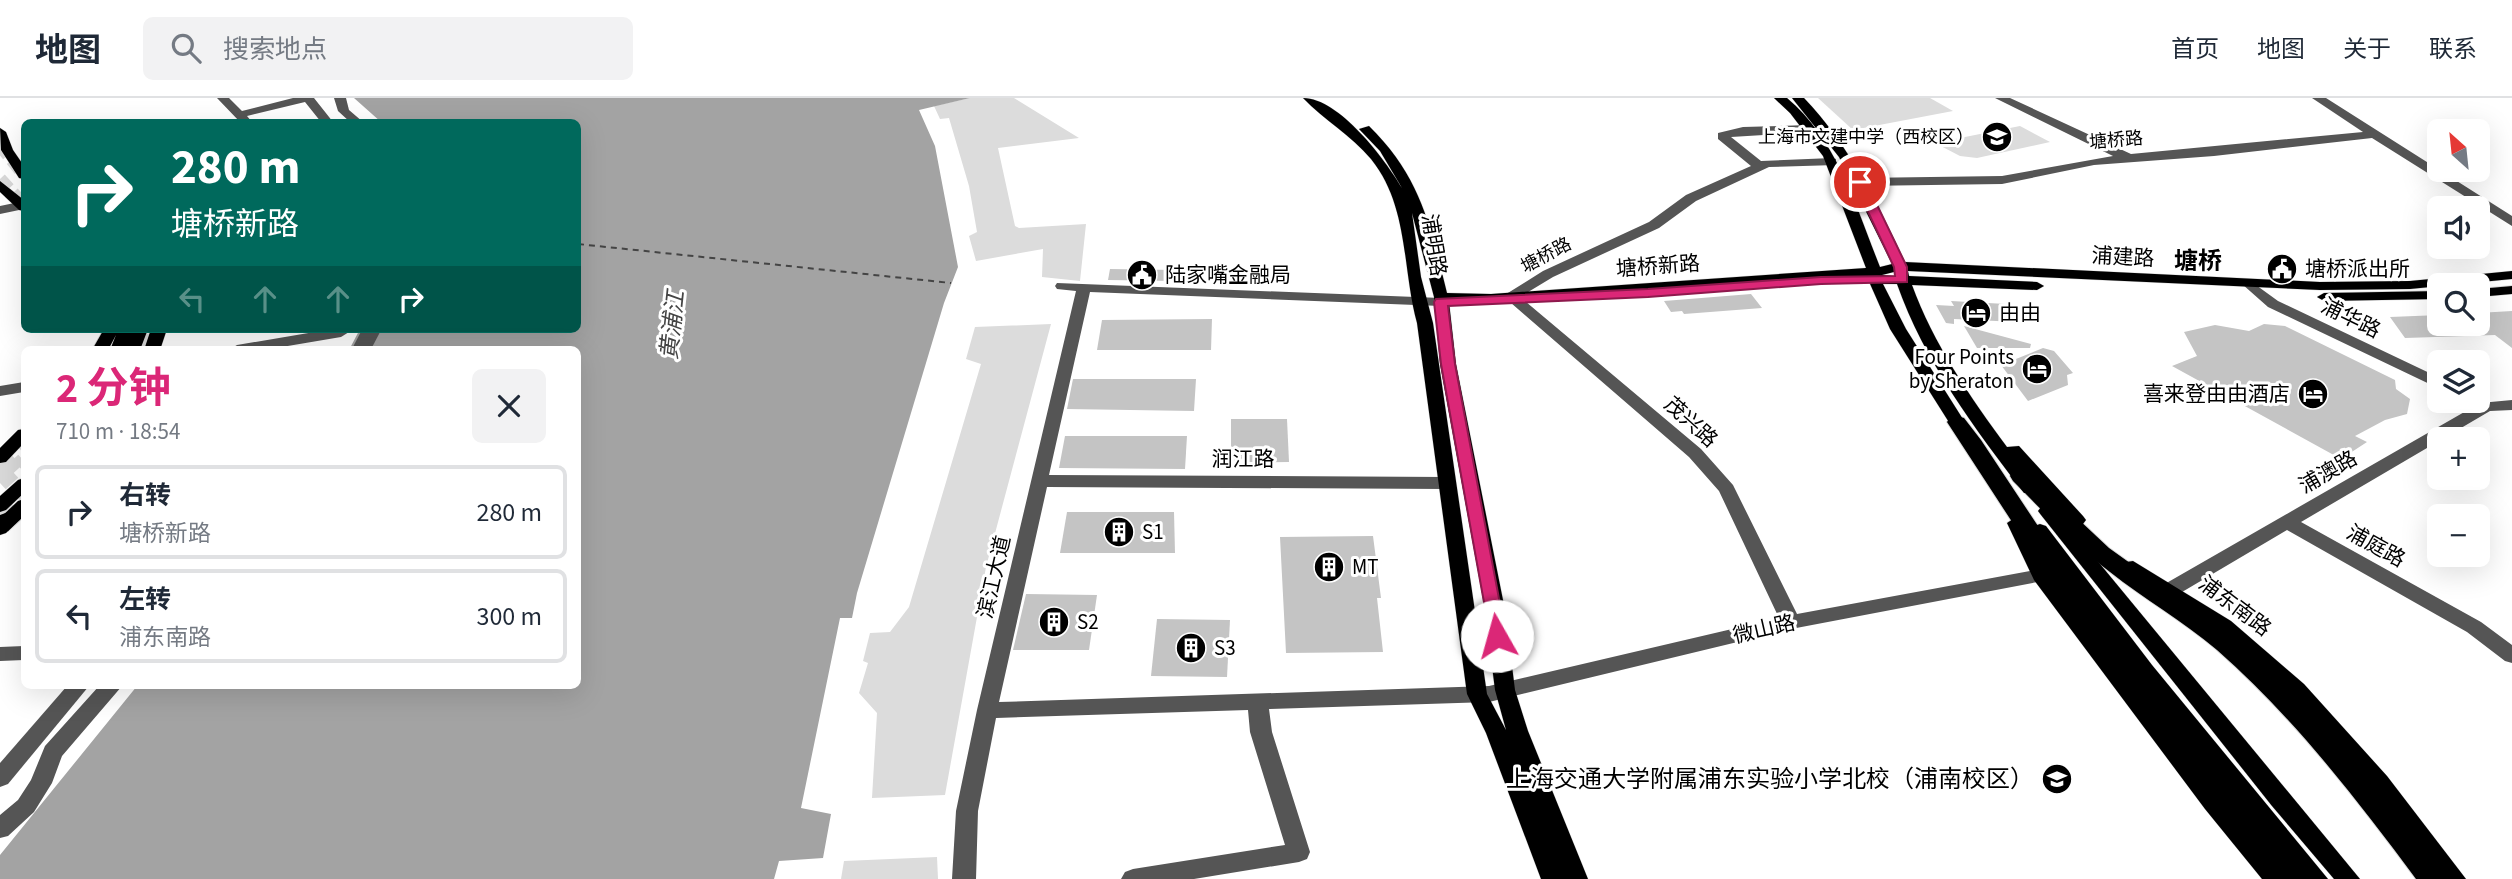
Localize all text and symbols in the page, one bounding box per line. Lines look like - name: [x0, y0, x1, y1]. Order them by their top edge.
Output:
- search box: [143, 17, 633, 80]
- text: 地图: [35, 27, 101, 74]
- icon: search: [167, 29, 205, 67]
- text: 搜索地点: [223, 31, 327, 68]
- text: 首页: [2171, 32, 2219, 67]
- text: 地图: [2257, 32, 2305, 67]
- text: 关于: [2343, 32, 2391, 67]
- text: 联系: [2429, 32, 2477, 67]
- north arrow: [2427, 119, 2490, 182]
- map controls: [2427, 119, 2490, 567]
- school or university icon: 上海市文建中学（西校区）: [1980, 120, 2014, 154]
- place label: 上海市文建中学（西校区）: [1758, 125, 1974, 150]
- street label: 塘桥路: [2088, 126, 2144, 155]
- text: 280 m: [171, 133, 300, 203]
- icon: right: [56, 147, 147, 238]
- pin: [1830, 152, 1890, 212]
- icon: arrive: [1841, 163, 1879, 201]
- button: sound: [2427, 196, 2490, 259]
- text: 塘桥新路: [171, 202, 299, 248]
- street label: 浦明路: [1414, 212, 1454, 278]
- street label: 塘桥路: [1517, 232, 1576, 279]
- street label: 浦建路: [2091, 240, 2155, 274]
- district label: 塘桥: [2174, 244, 2222, 279]
- street label: 塘桥新路: [1615, 248, 1701, 284]
- public building icon: 塘桥派出所: [2265, 252, 2299, 286]
- place label: 塘桥派出所: [2305, 254, 2410, 284]
- public building icon: 陆家嘴金融局: [1125, 258, 1159, 292]
- place label: 陆家嘴金融局: [1165, 260, 1291, 290]
- button: search: [2427, 273, 2490, 336]
- icon: left: [173, 280, 211, 318]
- icon: ahead: [246, 280, 284, 318]
- icon: ahead: [319, 280, 357, 318]
- icon: right: [392, 280, 430, 318]
- water label: 黄浦江: [652, 286, 693, 361]
- street label: 浦华路: [2316, 291, 2386, 345]
- hotel icon: 由由: [1959, 296, 1993, 330]
- place label: 由由: [1999, 298, 2041, 328]
- place label: Four Points by Sheraton: [1909, 342, 2014, 396]
- button: layers: [2427, 350, 2490, 413]
- hotel icon: Four Points by Sheraton: [2020, 352, 2054, 386]
- text: 2 分钟: [56, 359, 171, 419]
- button: close: [472, 369, 546, 443]
- hotel icon: 喜来登由由酒店: [2296, 377, 2330, 411]
- place label: 喜来登由由酒店: [2143, 379, 2290, 409]
- street label: 茂兴路: [1658, 390, 1724, 454]
- text: 710 m · 18:54: [56, 415, 180, 448]
- button: +: [2427, 427, 2490, 490]
- street label: 浦澳路: [2293, 443, 2363, 501]
- street label: 润江路: [1212, 444, 1275, 474]
- text: 右转: [119, 477, 171, 514]
- icon: right: [60, 493, 98, 531]
- text: 280 m: [476, 494, 542, 531]
- button: −: [2427, 504, 2490, 567]
- building icon: S1: [1102, 515, 1136, 549]
- text: 塘桥新路: [119, 517, 211, 550]
- place label: S1: [1142, 517, 1164, 547]
- street label: 浦庭路: [2341, 518, 2411, 574]
- street label: 滨江大道: [970, 533, 1018, 621]
- building icon: MT: [1312, 550, 1346, 584]
- place label: MT: [1352, 552, 1379, 582]
- street label: 浦东南路: [2192, 569, 2278, 643]
- text: 左转: [119, 581, 171, 618]
- icon: left: [60, 597, 98, 635]
- text: 300 m: [476, 598, 542, 635]
- position arrow: [1460, 599, 1534, 673]
- building icon: S2: [1037, 605, 1071, 639]
- place label: S2: [1077, 607, 1099, 637]
- street label: 微山路: [1730, 607, 1798, 651]
- text: 浦东南路: [119, 621, 211, 654]
- building icon: S3: [1174, 631, 1208, 665]
- place label: S3: [1214, 633, 1236, 663]
- place label: 上海交通大学附属浦东实验小学北校（浦南校区）: [1506, 762, 2034, 797]
- school or university icon: 上海交通大学附属浦东实验小学北校（浦南校区）: [2040, 762, 2074, 796]

